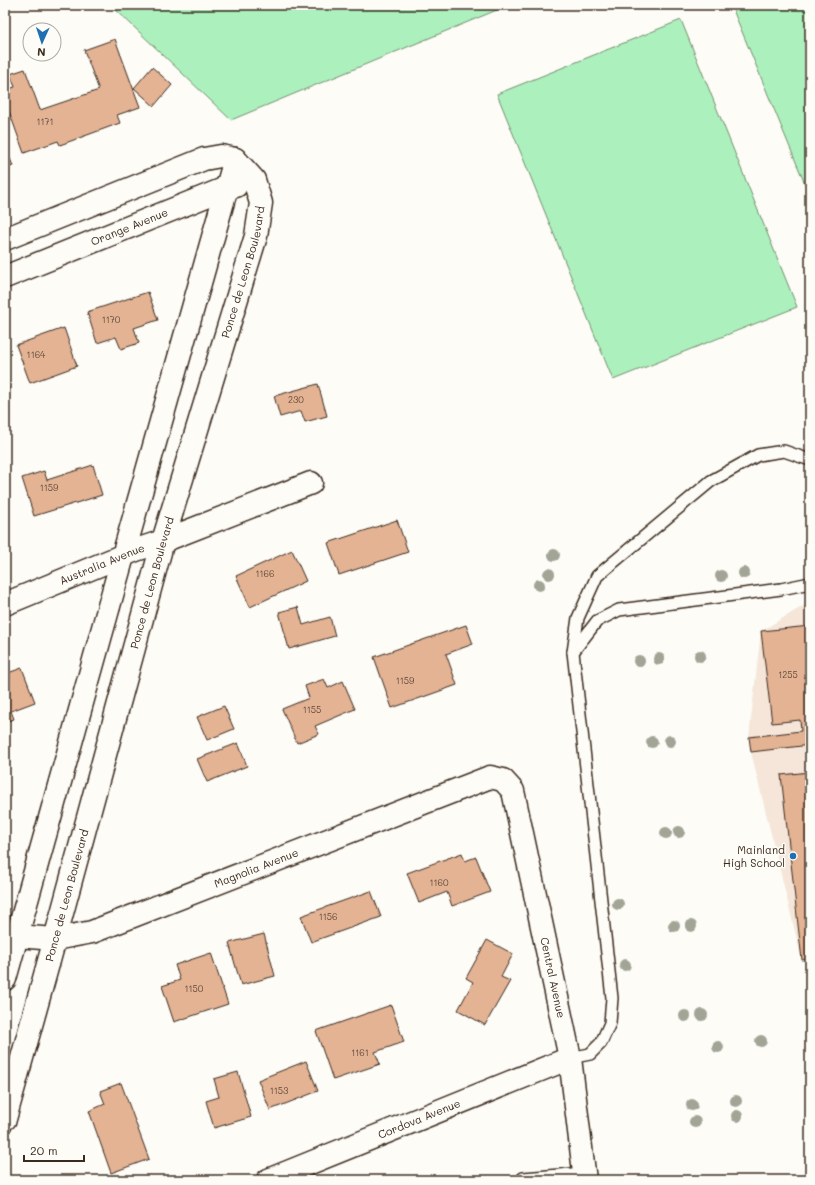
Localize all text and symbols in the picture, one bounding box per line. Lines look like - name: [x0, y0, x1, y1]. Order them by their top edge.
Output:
- north arrow: [22, 22, 62, 62]
- text: N: [37, 45, 46, 60]
- house number: 1171: [36, 116, 54, 127]
- street label: Orange Avenue: [88, 204, 170, 249]
- street label: Ponce de Leon Boulevard: [217, 205, 267, 340]
- house number: 1170: [102, 314, 121, 325]
- house number: 1164: [27, 349, 46, 360]
- house number: 230: [288, 394, 304, 405]
- house number: 1159: [40, 482, 59, 493]
- street label: Ponce de Leon Boulevard: [126, 515, 177, 650]
- street label: Australia Avenue: [57, 540, 147, 588]
- house number: 1166: [256, 568, 274, 579]
- house number: 1255: [778, 669, 798, 680]
- house number: 1159: [396, 675, 415, 686]
- house number: 1155: [303, 704, 321, 715]
- street label: Ponce de Leon Boulevard: [41, 827, 91, 963]
- place label: Mainland High School: [723, 842, 785, 870]
- street label: Magnolia Avenue: [212, 844, 301, 891]
- marker: Mainland High School: [788, 851, 798, 861]
- house number: 1160: [429, 877, 449, 888]
- house number: 1156: [319, 911, 337, 922]
- street label: Central Avenue: [537, 936, 569, 1020]
- house number: 1150: [185, 983, 204, 994]
- house number: 1161: [351, 1047, 369, 1058]
- house number: 1153: [270, 1085, 288, 1096]
- street label: Cordova Avenue: [375, 1095, 463, 1142]
- scale bar: [24, 1137, 84, 1163]
- text: 20 m: [30, 1142, 58, 1158]

